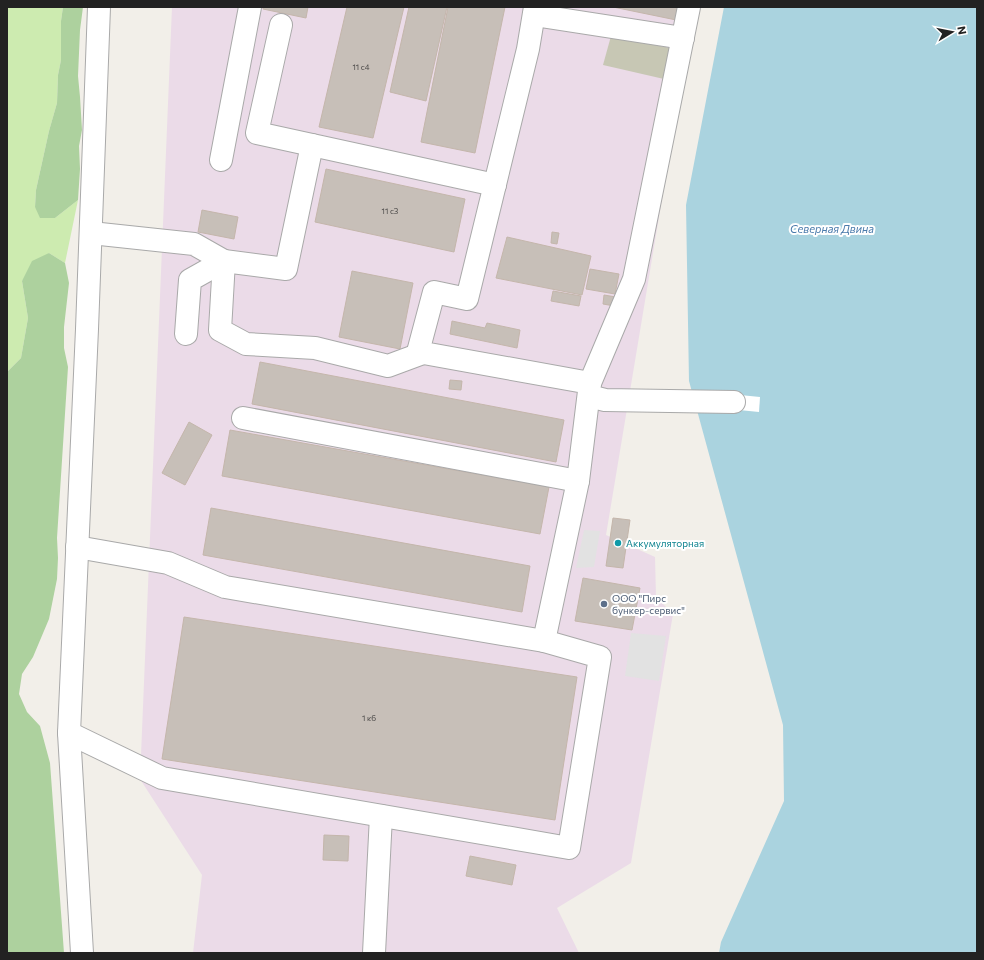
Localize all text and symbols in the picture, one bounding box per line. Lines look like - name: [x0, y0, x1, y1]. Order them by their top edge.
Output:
- north arrow: [932, 12, 972, 52]
- text: N: [955, 25, 969, 35]
- house number: 11 с4: [352, 62, 370, 72]
- house number: 11 с3: [382, 206, 399, 216]
- water label: Северная Двина: [790, 222, 874, 235]
- place label: Аккумуляторная: [626, 537, 704, 549]
- marker: Аккумуляторная: [613, 538, 623, 548]
- place label: ООО "Пирс бункер-сервис": [612, 592, 685, 616]
- marker: ООО "Пирс бункер-сервис": [599, 599, 609, 609]
- house number: 1 к6: [362, 713, 376, 723]

